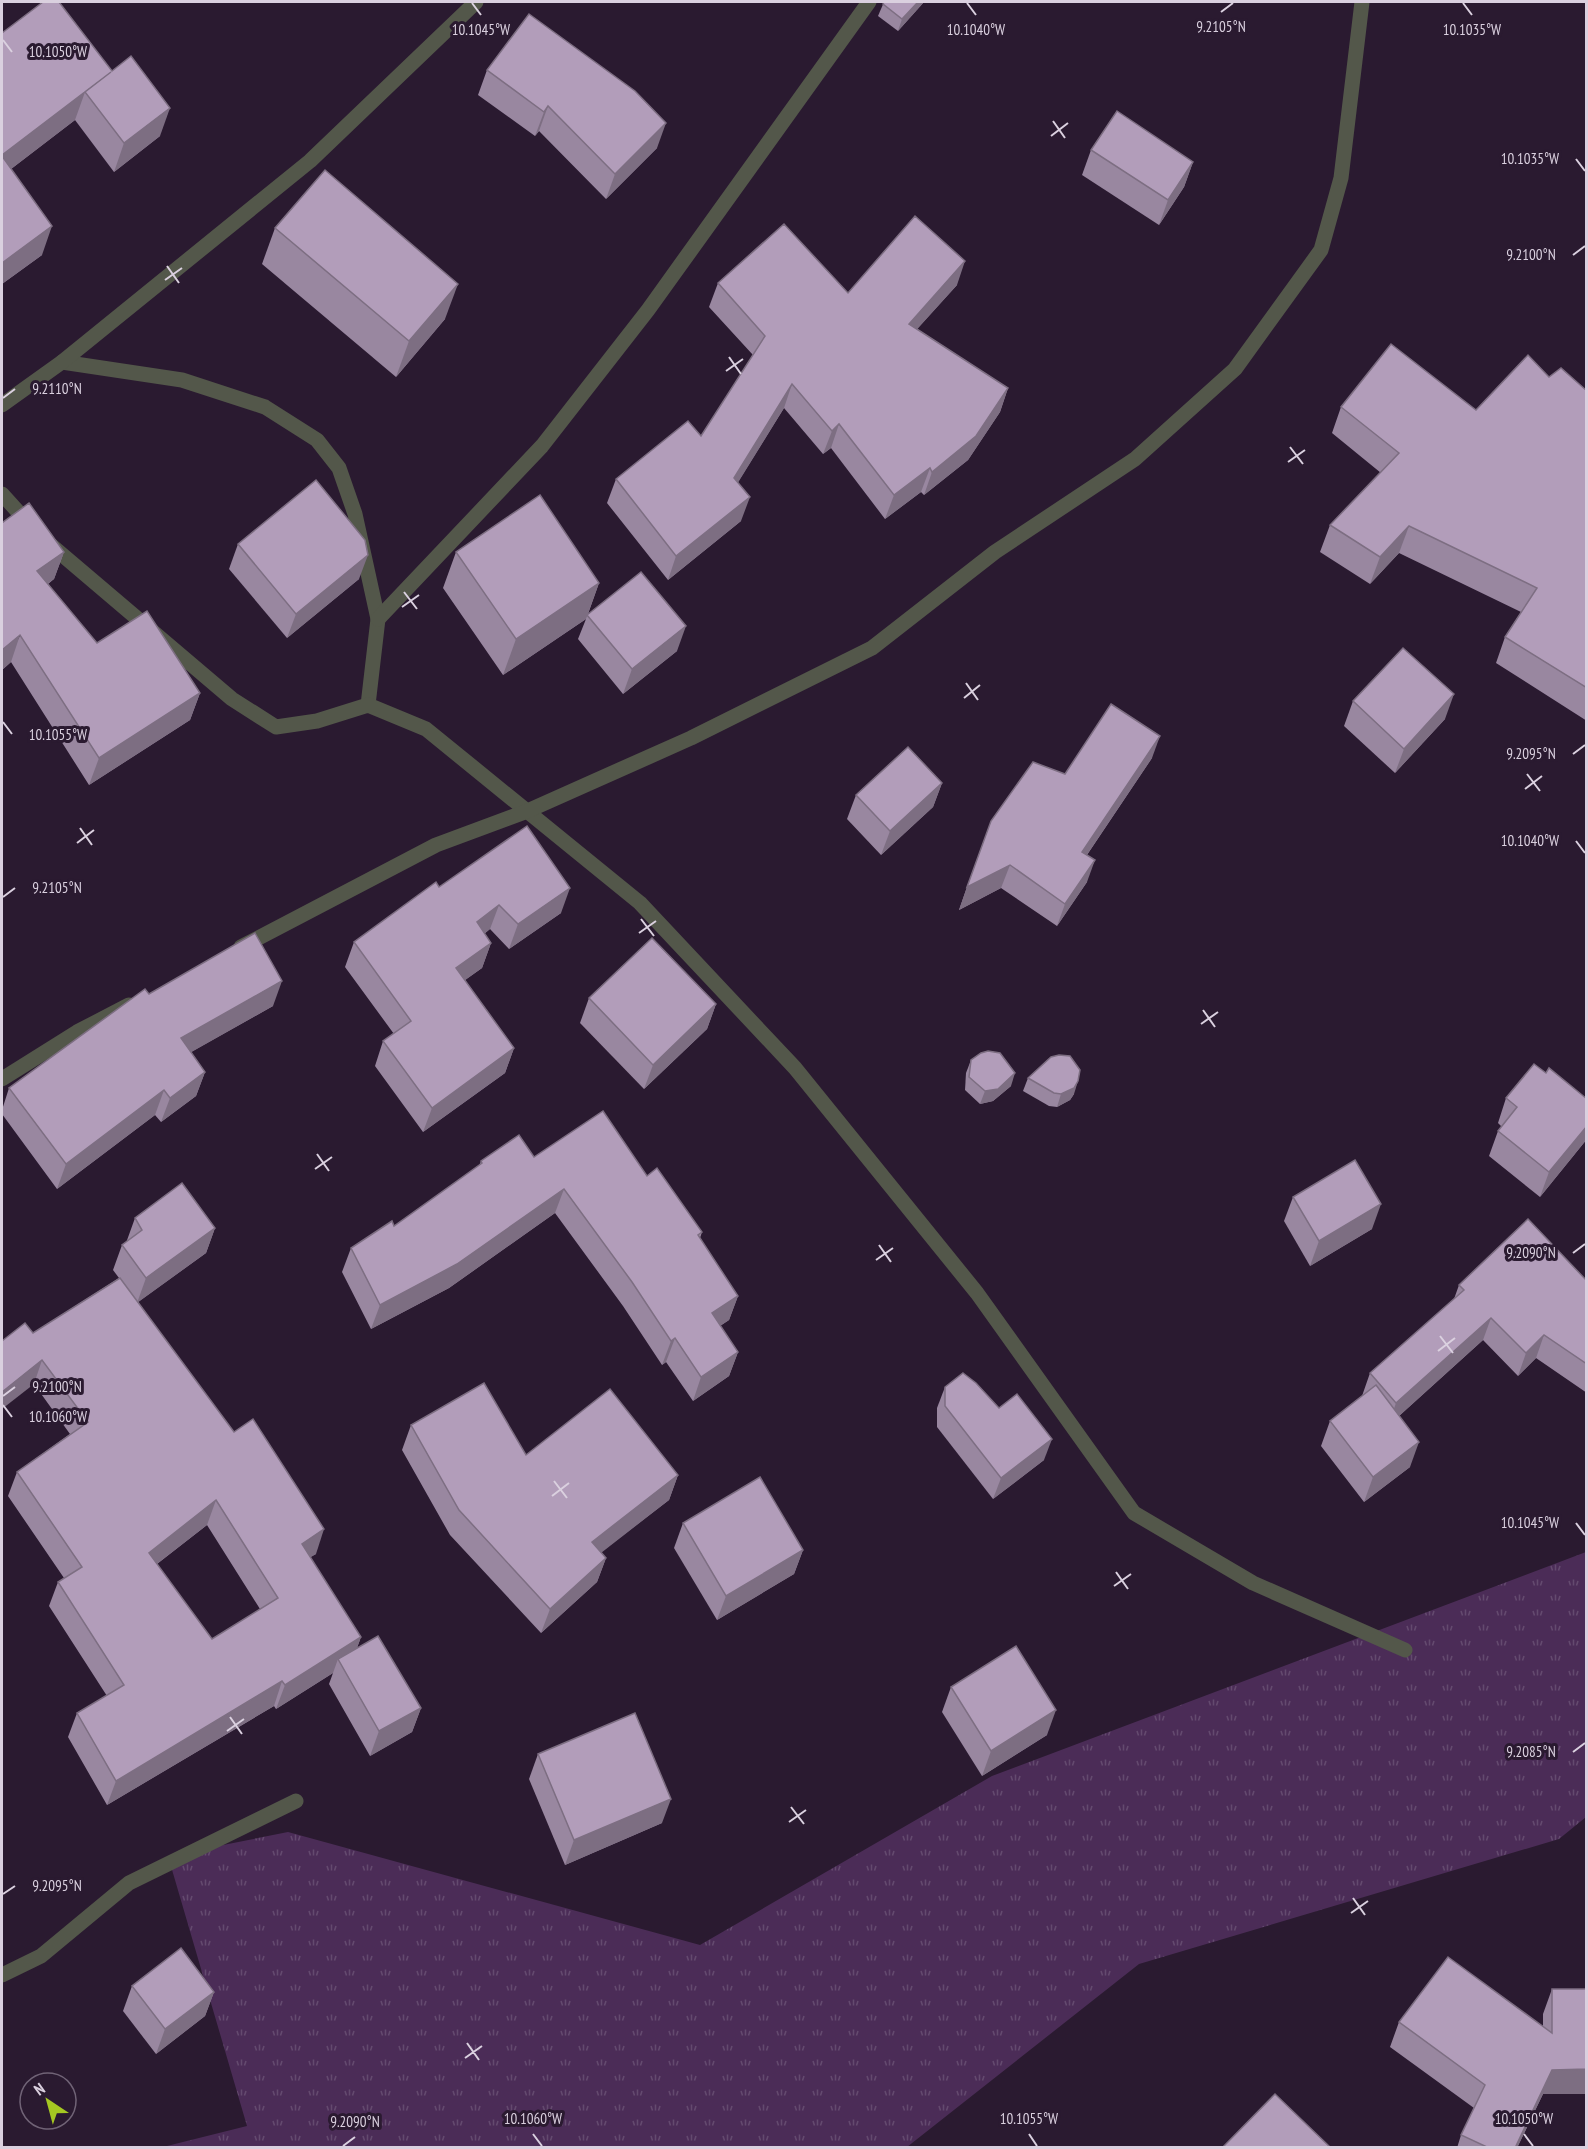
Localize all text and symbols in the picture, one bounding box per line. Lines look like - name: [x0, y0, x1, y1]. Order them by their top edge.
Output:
- text: 9.2105°N: [1196, 17, 1246, 36]
- text: 10.1045°W: [452, 20, 510, 39]
- text: 10.1040°W: [947, 20, 1005, 39]
- text: 10.1035°W: [1443, 20, 1501, 39]
- text: 10.1050°W: [29, 42, 87, 61]
- text: 10.1035°W: [1501, 149, 1559, 168]
- text: 9.2100°N: [1506, 245, 1556, 264]
- text: 9.2110°N: [32, 379, 82, 398]
- text: 10.1055°W: [29, 725, 87, 744]
- text: 9.2095°N: [1506, 744, 1556, 763]
- text: 10.1040°W: [1501, 831, 1559, 850]
- text: 9.2105°N: [32, 878, 82, 897]
- text: 9.2090°N: [1506, 1243, 1556, 1262]
- text: 9.2100°N: [32, 1377, 82, 1396]
- text: 10.1060°W: [29, 1407, 87, 1426]
- text: 10.1045°W: [1501, 1513, 1559, 1532]
- text: 9.2085°N: [1506, 1742, 1556, 1761]
- text: 9.2095°N: [32, 1876, 82, 1895]
- north arrow: [18, 2071, 78, 2131]
- text: N: [30, 2078, 49, 2099]
- text: 10.1060°W: [504, 2109, 562, 2128]
- text: 10.1055°W: [1000, 2109, 1058, 2128]
- text: 10.1050°W: [1495, 2109, 1553, 2128]
- text: 9.2090°N: [330, 2112, 380, 2131]

